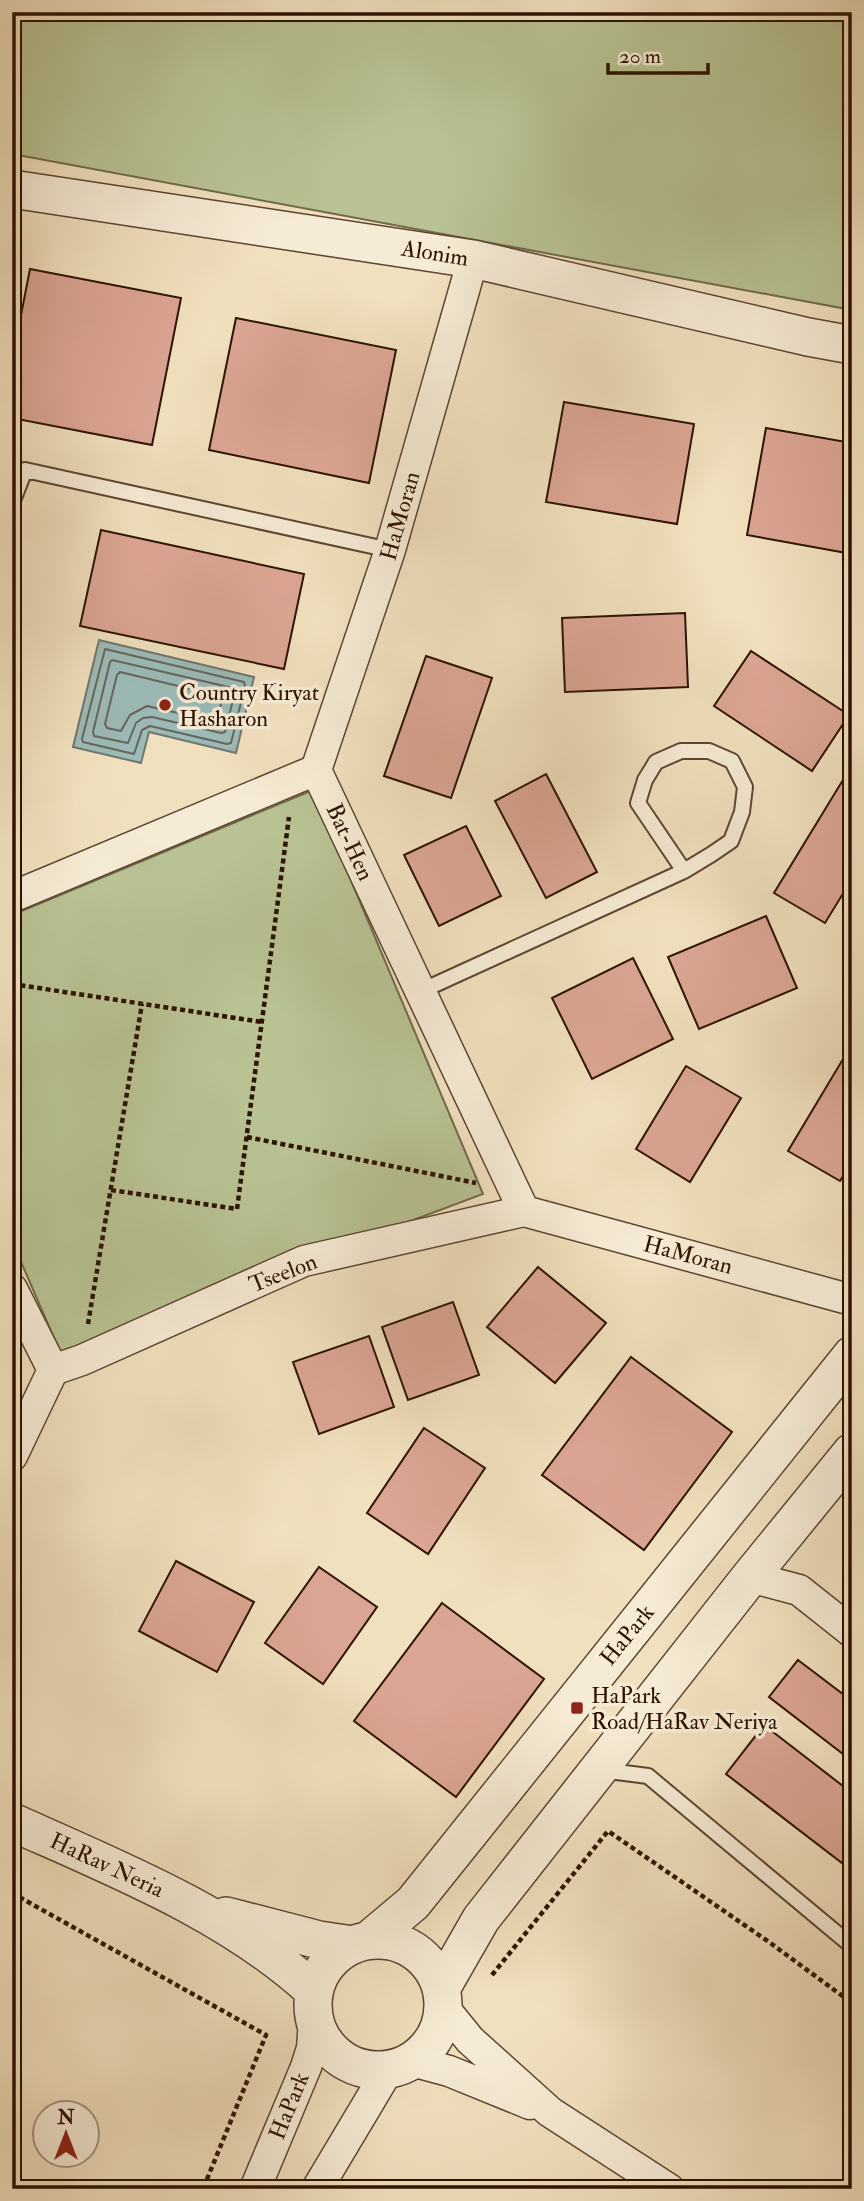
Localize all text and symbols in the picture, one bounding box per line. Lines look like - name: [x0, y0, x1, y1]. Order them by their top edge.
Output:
- scale bar: [608, 32, 708, 76]
- text: 20 m: [619, 43, 661, 70]
- street label: Alonim: [399, 233, 471, 273]
- street label: HaMoran: [373, 468, 427, 564]
- place label: Country Kiryat Hasharon: [179, 678, 319, 733]
- marker: Country Kiryat Hasharon: [157, 697, 173, 713]
- street label: Bat-Hen: [320, 799, 380, 885]
- street label: HaMoran: [640, 1229, 736, 1281]
- street label: Tseelon: [245, 1247, 321, 1299]
- street label: HaPark: [594, 1599, 660, 1671]
- place label: HaPark Road/HaRav Neriya: [591, 1681, 778, 1736]
- marker: HaPark Road/HaRav Neriya: [569, 1700, 585, 1716]
- street label: HaRav Neria: [45, 1826, 169, 1904]
- street label: HaPark: [262, 2068, 316, 2144]
- north arrow: [32, 2100, 102, 2170]
- text: N: [56, 2106, 75, 2130]

